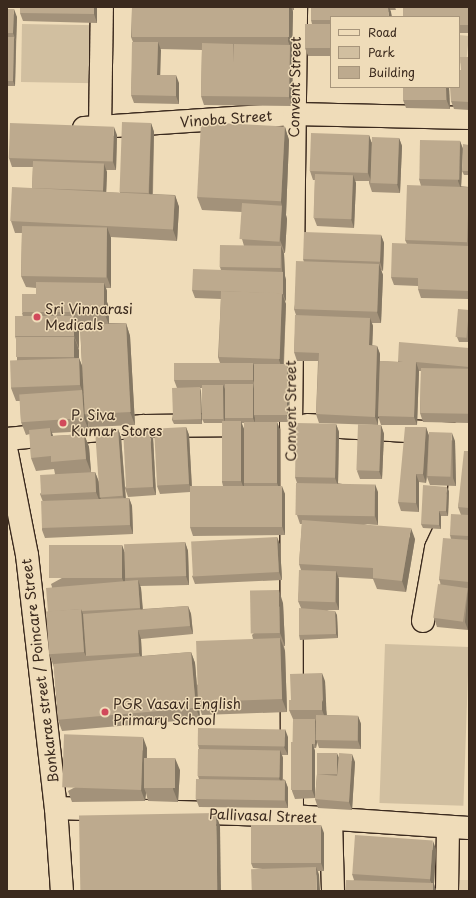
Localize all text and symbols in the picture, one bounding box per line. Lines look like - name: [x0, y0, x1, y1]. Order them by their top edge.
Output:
- legend: [330, 16, 460, 88]
- text: Road: [368, 23, 397, 41]
- street label: Convent Street: [286, 36, 304, 138]
- text: Park: [368, 43, 395, 61]
- text: Building: [368, 63, 415, 81]
- street label: Vinoba Street: [179, 107, 273, 131]
- place label: Sri Vinnarasi Medicals: [45, 301, 133, 334]
- marker: Sri Vinnarasi Medicals: [32, 312, 42, 322]
- street label: Convent Street: [283, 360, 299, 462]
- place label: P. Siva Kumar Stores: [71, 407, 163, 440]
- marker: P. Siva Kumar Stores: [58, 418, 68, 428]
- street label: Bonkarae street / Poincare Street: [18, 556, 62, 786]
- place label: PGR Vasavi English Primary School: [113, 696, 243, 728]
- marker: PGR Vasavi English Primary School: [100, 707, 110, 717]
- street label: Pallivasal Street: [208, 806, 318, 826]

